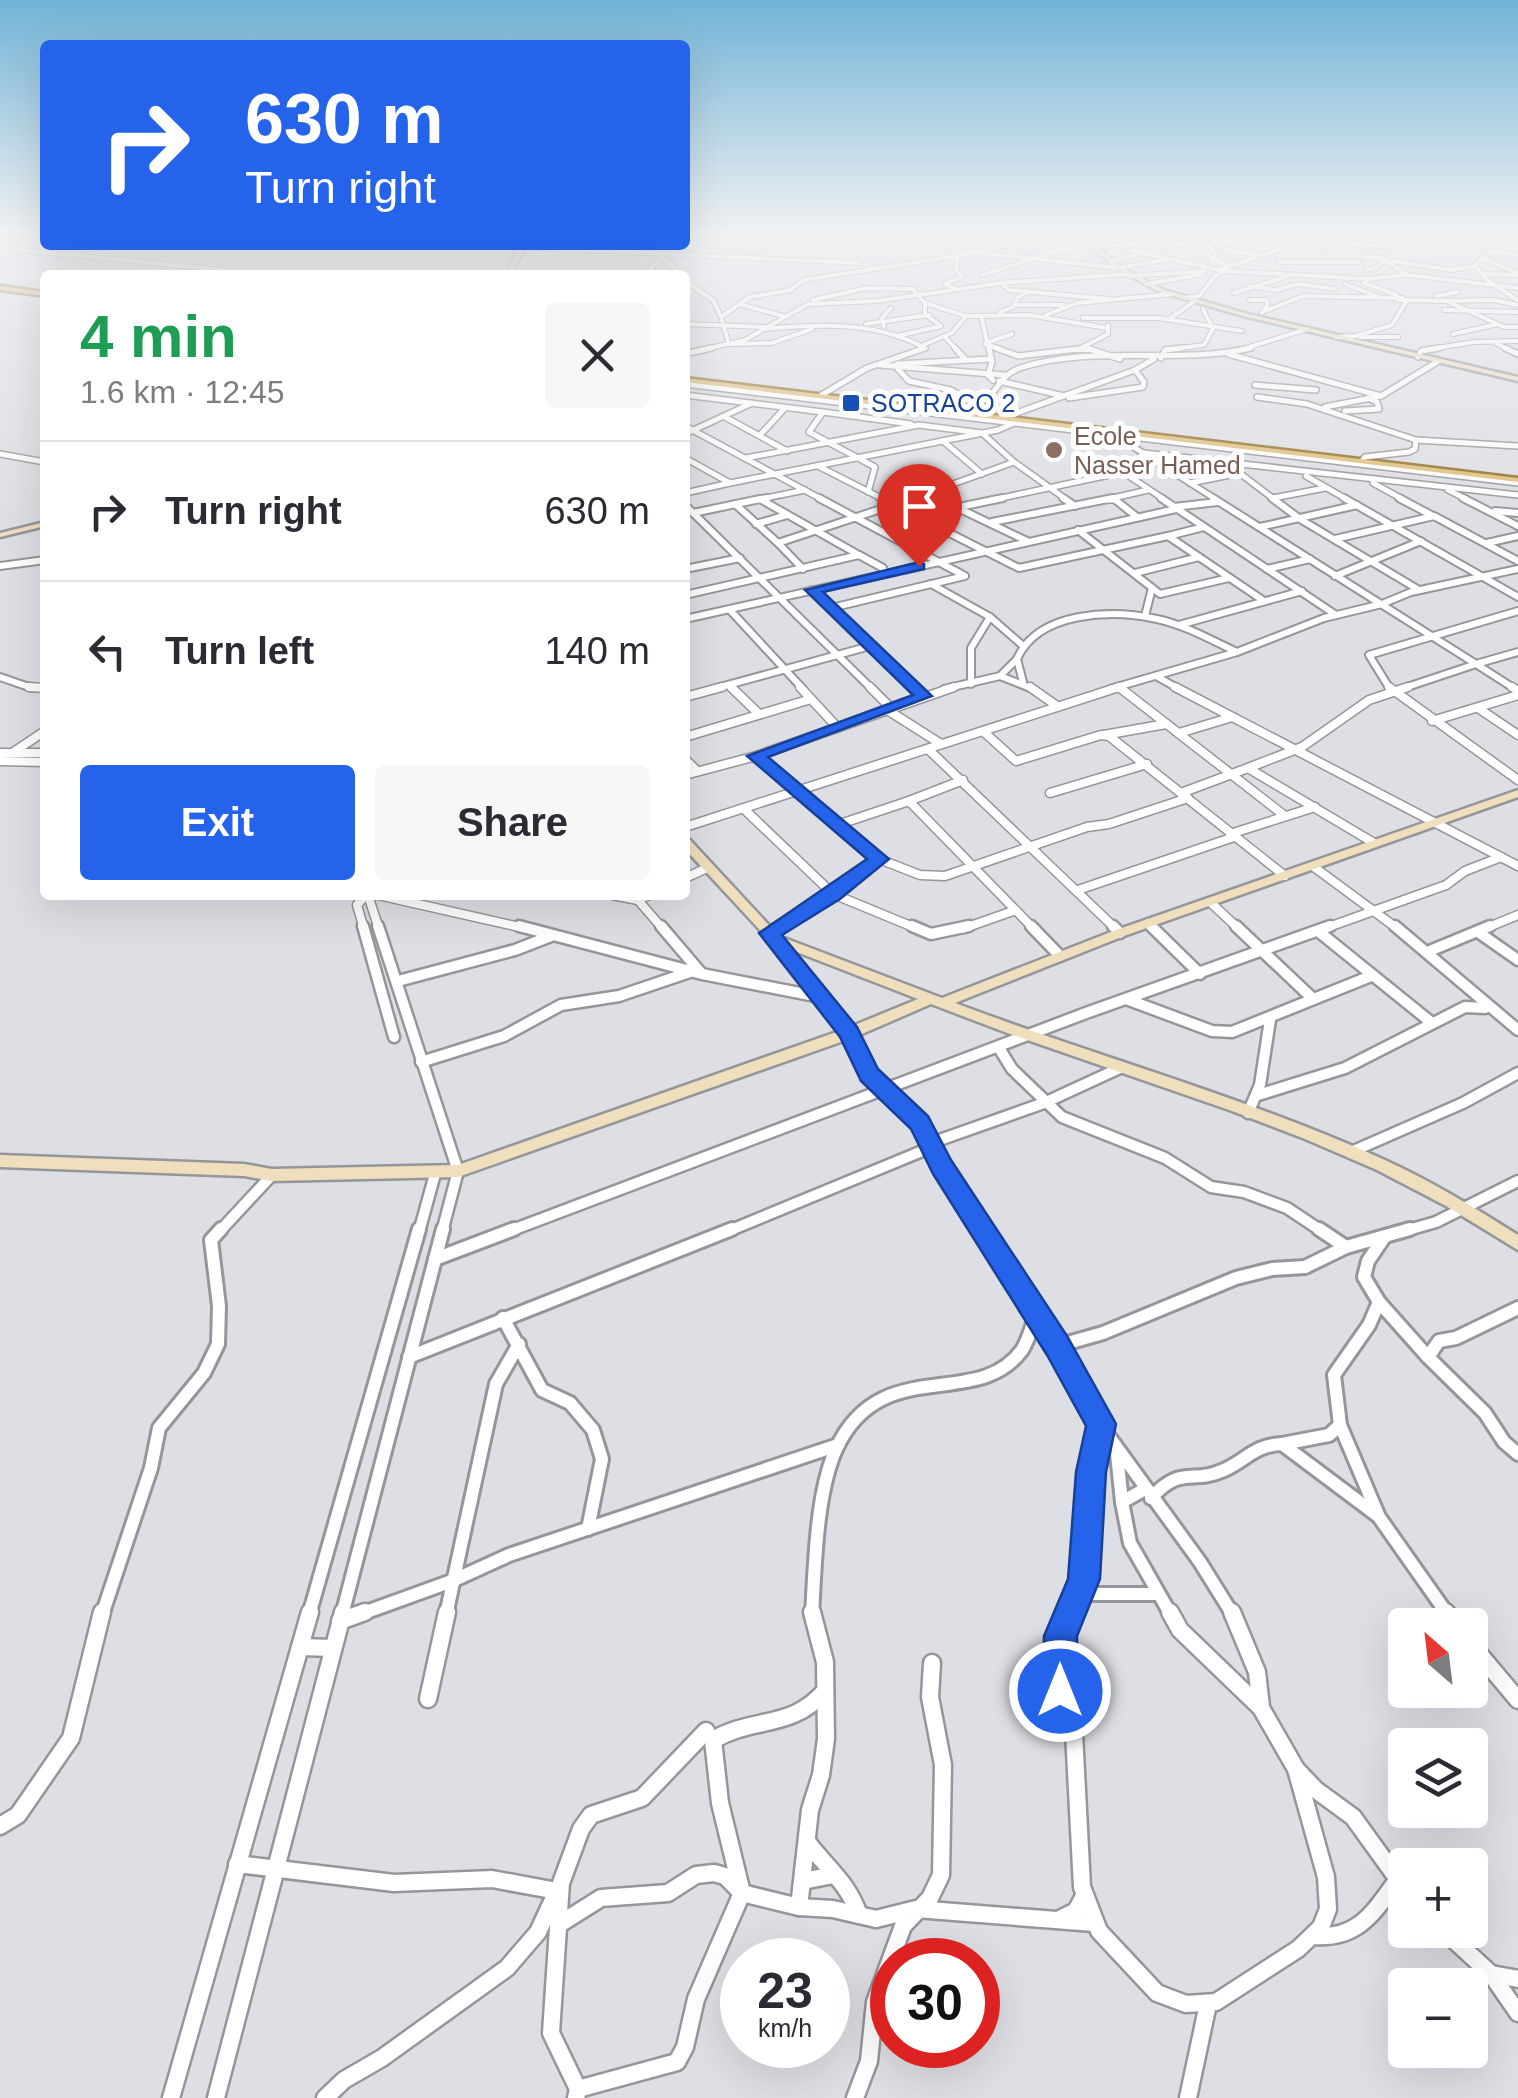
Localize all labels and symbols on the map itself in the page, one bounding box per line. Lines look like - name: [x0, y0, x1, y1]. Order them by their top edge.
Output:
- place label: SOTRACO 2: [871, 389, 1015, 417]
- marker: SOTRACO 2: [840, 392, 862, 414]
- place label: Ecole Nasser Hamed: [1074, 422, 1241, 479]
- marker: Ecole Nasser Hamed: [1043, 439, 1065, 461]
- pin: [877, 464, 962, 567]
- north arrow: [1388, 1608, 1488, 1708]
- position arrow: [1008, 1639, 1112, 1743]
- speed limit sign: 30: [870, 1938, 1000, 2068]

